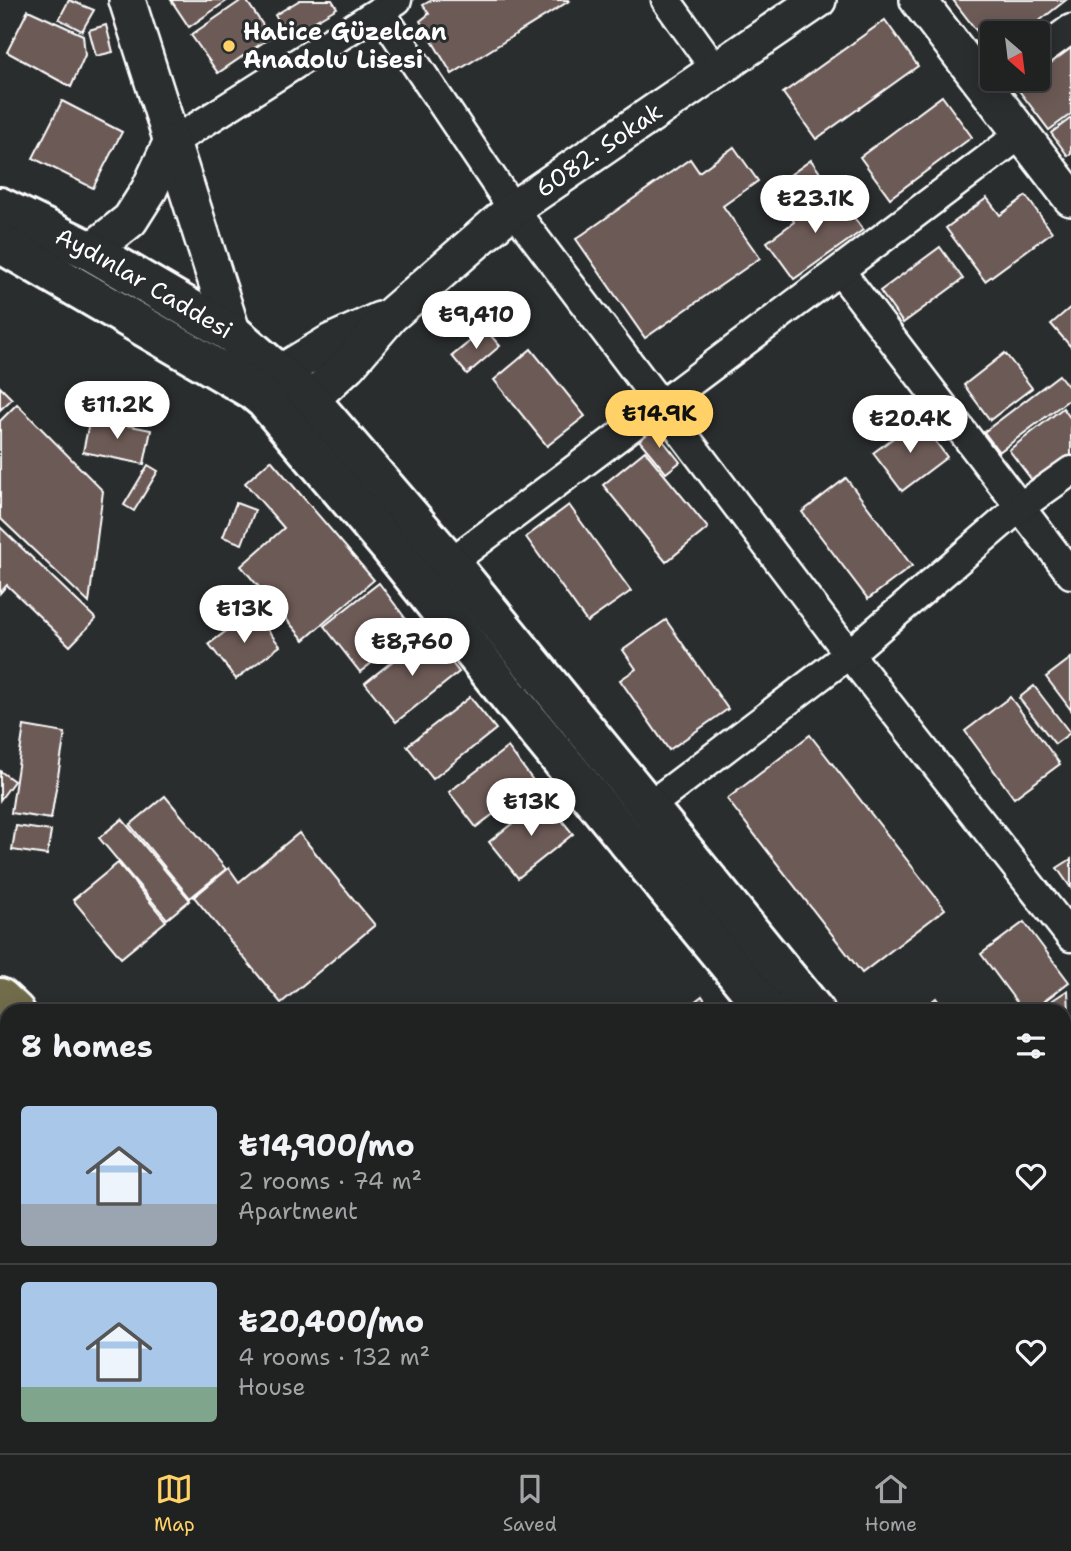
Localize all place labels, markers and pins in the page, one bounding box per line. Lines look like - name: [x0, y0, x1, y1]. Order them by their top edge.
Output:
- place label: Hatice Güzelcan Anadolu Lisesi: [243, 16, 447, 76]
- marker: Hatice Güzelcan Anadolu Lisesi: [221, 38, 237, 54]
- pin: ₺23.1K: [758, 176, 872, 235]
- pin: ₺9,410: [419, 292, 533, 351]
- pin: ₺11.2K: [60, 382, 174, 441]
- pin: ₺14.9K: [602, 391, 716, 450]
- pin: ₺20.4K: [853, 396, 967, 455]
- pin: ₺13K: [203, 586, 285, 645]
- pin: ₺8,760: [355, 618, 469, 678]
- pin: ₺13K: [490, 778, 572, 838]

